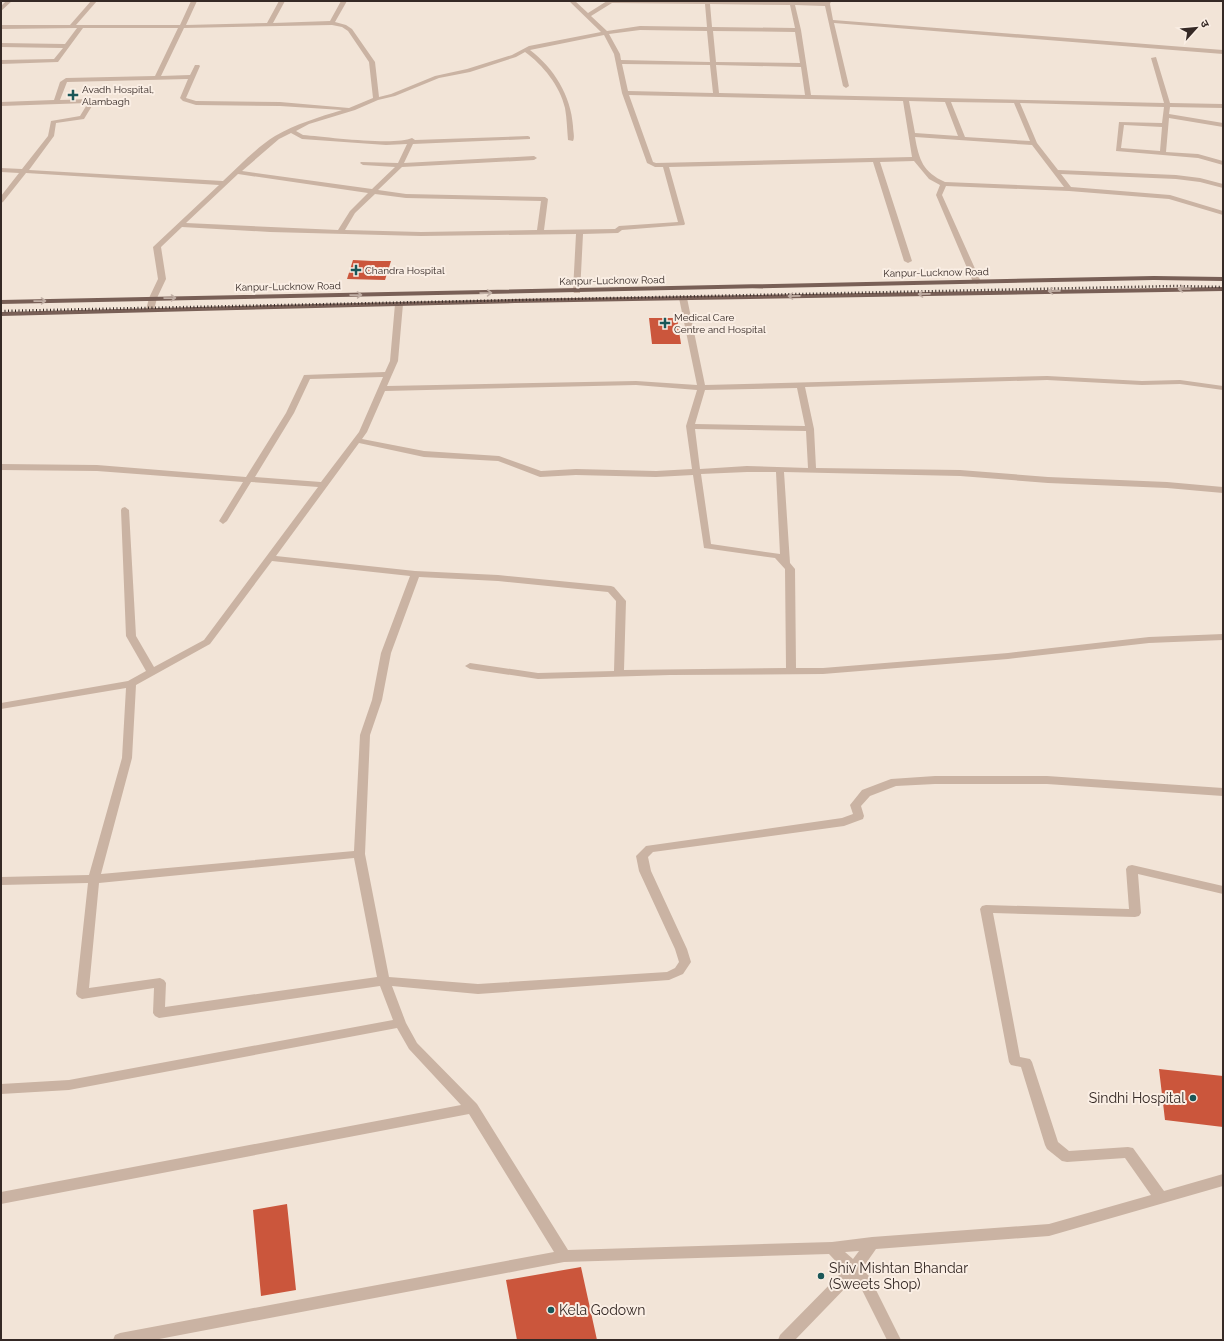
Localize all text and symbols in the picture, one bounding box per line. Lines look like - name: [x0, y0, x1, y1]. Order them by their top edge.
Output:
- north arrow: [1176, 8, 1216, 48]
- text: उ: [1197, 18, 1212, 30]
- place label: Avadh Hospital, Alambagh: [82, 84, 154, 107]
- marker: Avadh Hospital, Alambagh: [67, 89, 79, 101]
- marker: Chandra Hospital: [350, 264, 362, 276]
- place label: Chandra Hospital: [365, 265, 445, 276]
- street label: Kanpur-Lucknow Road: [883, 266, 989, 279]
- street label: Kanpur-Lucknow Road: [559, 274, 665, 287]
- street label: Kanpur-Lucknow Road: [235, 280, 341, 293]
- one-way arrow: [1178, 285, 1191, 293]
- one-way arrow: [1048, 287, 1061, 295]
- one-way arrow: [479, 289, 492, 297]
- one-way arrow: [918, 290, 931, 297]
- one-way arrow: [349, 291, 362, 299]
- one-way arrow: [788, 292, 801, 300]
- one-way arrow: [163, 294, 176, 302]
- one-way arrow: [33, 297, 46, 305]
- place label: Medical Care Centre and Hospital: [674, 312, 766, 335]
- marker: Medical Care Centre and Hospital: [659, 317, 671, 329]
- place label: Sindhi Hospital: [1089, 1090, 1185, 1106]
- marker: Sindhi Hospital: [1188, 1093, 1198, 1103]
- place label: Shiv Mishtan Bhandar (Sweets Shop): [829, 1260, 968, 1292]
- marker: Shiv Mishtan Bhandar (Sweets Shop): [816, 1271, 826, 1281]
- place label: Kela Godown: [559, 1302, 645, 1318]
- marker: Kela Godown: [546, 1305, 556, 1315]

